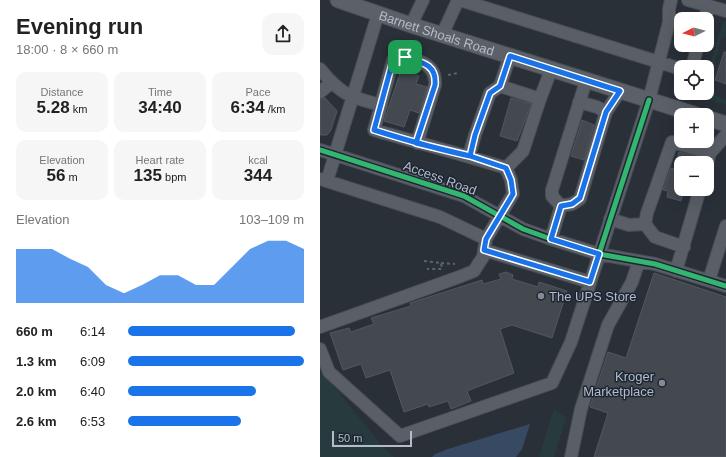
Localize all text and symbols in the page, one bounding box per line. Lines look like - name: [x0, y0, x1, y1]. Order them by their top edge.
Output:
- street label: Barnett Shoals Road: [377, 7, 496, 58]
- north arrow: [674, 12, 714, 52]
- map controls: [674, 12, 714, 196]
- button: share: [262, 13, 304, 55]
- text: Evening run: [16, 14, 143, 39]
- pin: [388, 40, 422, 74]
- text: 18:00 · 8 × 660 m: [16, 42, 118, 57]
- icon: arrive: [394, 46, 416, 68]
- button: locate: [674, 60, 714, 100]
- text: Distance: [41, 86, 83, 98]
- text: Time: [148, 86, 172, 98]
- text: Pace: [245, 86, 271, 98]
- text: 5.28: [37, 98, 70, 117]
- text: 34:40: [138, 98, 182, 117]
- text: 6:34: [231, 98, 265, 117]
- text: km: [70, 103, 87, 115]
- text: /km: [265, 103, 285, 115]
- button: +: [674, 108, 714, 148]
- text: Elevation: [39, 154, 85, 166]
- text: Heart rate: [136, 154, 184, 166]
- text: kcal: [248, 154, 268, 166]
- button: −: [674, 156, 714, 196]
- street label: Access Road: [401, 158, 479, 198]
- text: 56: [46, 166, 65, 185]
- text: 135: [134, 166, 162, 185]
- text: 344: [244, 166, 272, 185]
- text: m: [65, 171, 78, 183]
- text: bpm: [162, 171, 186, 183]
- text: Elevation: [16, 212, 69, 227]
- text: 103–109 m: [239, 212, 304, 227]
- place label: The UPS Store: [549, 289, 636, 304]
- marker: The UPS Store: [536, 291, 546, 301]
- text: 660 m: [16, 324, 53, 339]
- text: 6:14: [80, 324, 105, 339]
- text: 1.3 km: [16, 354, 56, 369]
- text: 6:09: [80, 354, 105, 369]
- place label: Kroger Marketplace: [583, 369, 655, 399]
- marker: Kroger Marketplace: [657, 378, 667, 388]
- text: 2.0 km: [16, 384, 56, 399]
- text: 6:40: [80, 384, 105, 399]
- text: 2.6 km: [16, 414, 56, 429]
- text: 6:53: [80, 414, 105, 429]
- scale bar: [332, 429, 412, 448]
- text: 50 m: [338, 432, 362, 444]

